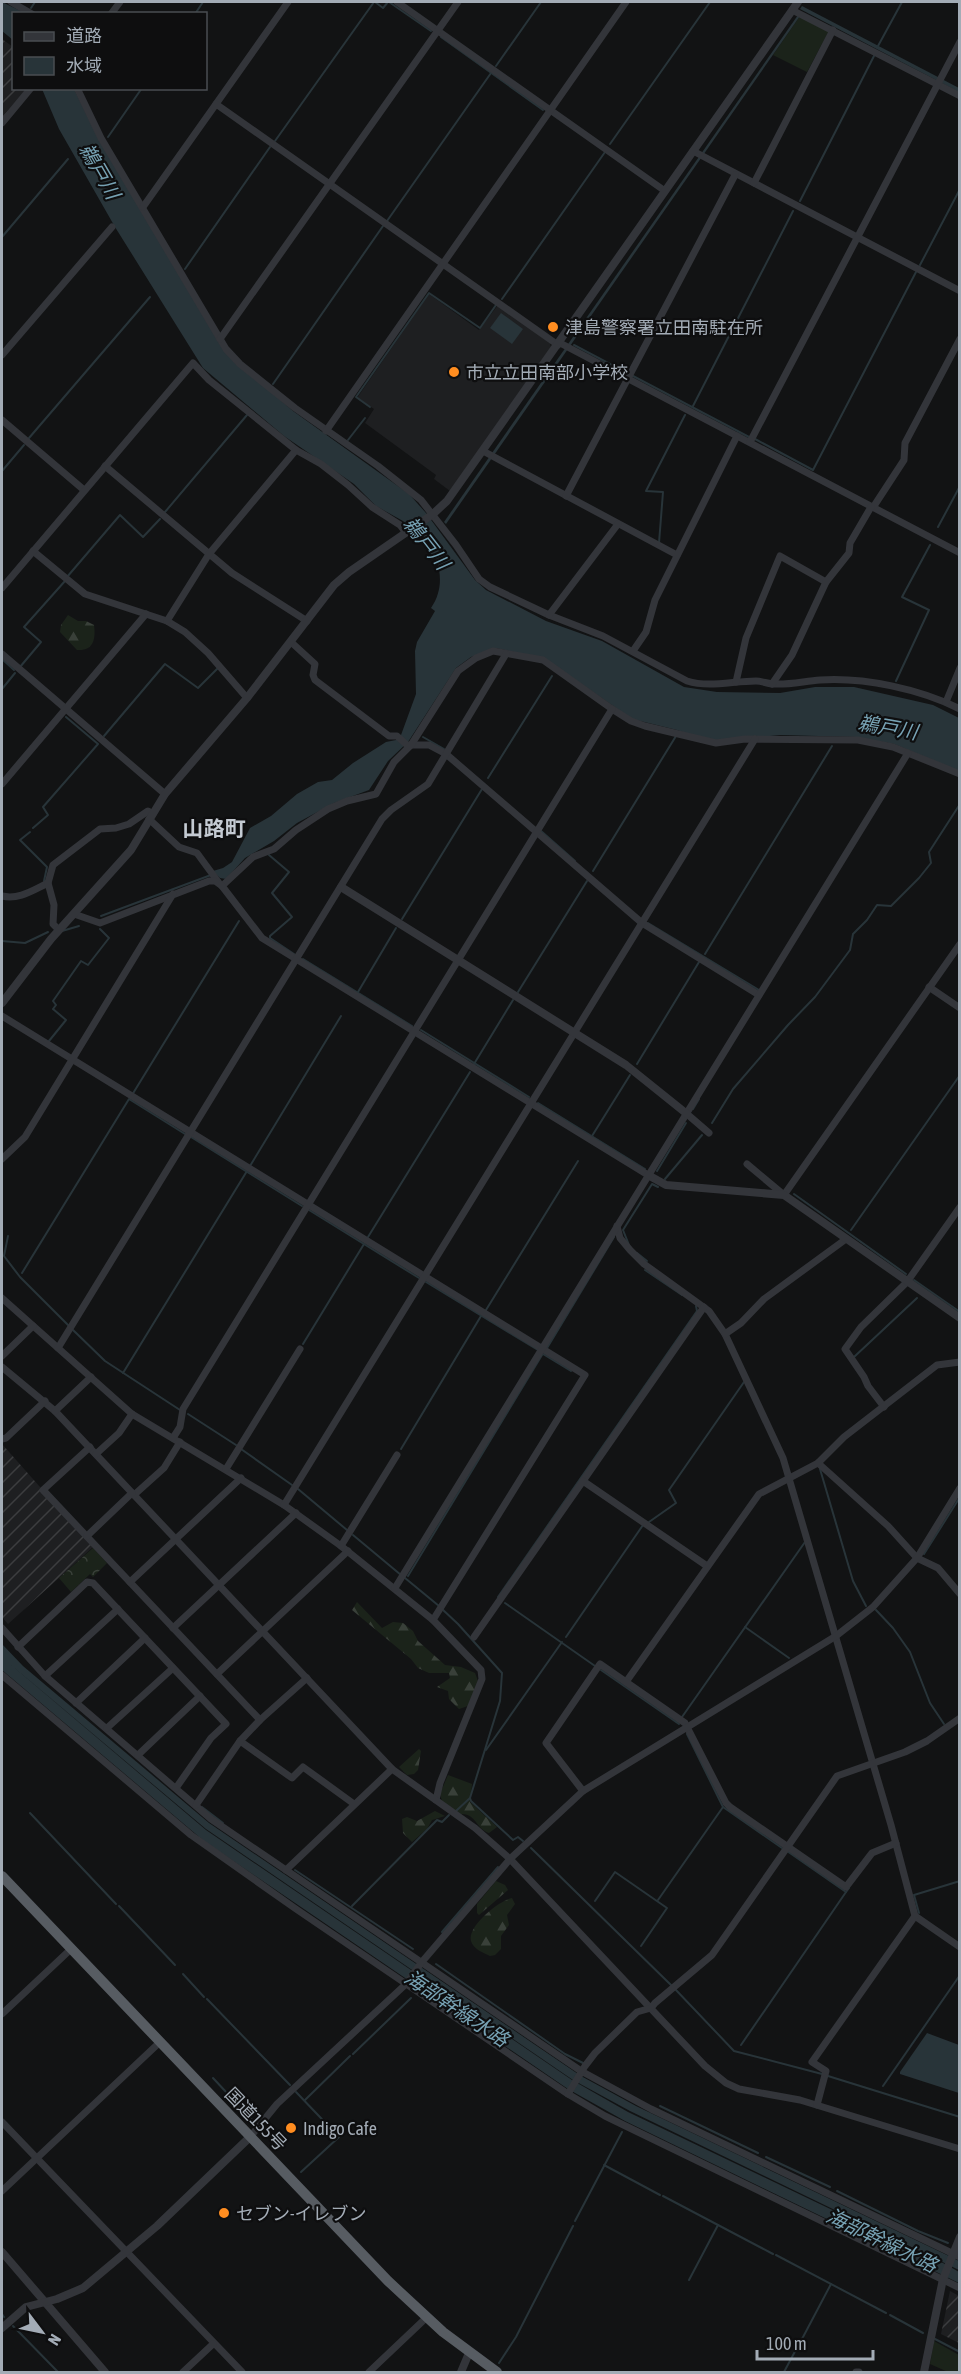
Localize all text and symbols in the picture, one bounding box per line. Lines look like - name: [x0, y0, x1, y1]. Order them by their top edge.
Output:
- legend: [12, 12, 207, 90]
- text: 道路: [66, 25, 102, 46]
- text: 水域: [66, 55, 102, 76]
- water label: 鵜戸川: [75, 139, 126, 204]
- place label: 津島警察署立田南駐在所: [565, 317, 763, 338]
- marker: 津島警察署立田南駐在所: [546, 320, 560, 334]
- place label: 市立立田南部小学校: [466, 362, 628, 383]
- marker: 市立立田南部小学校: [447, 365, 461, 379]
- water label: 鵜戸川: [399, 512, 456, 575]
- water label: 鵜戸川: [856, 710, 922, 744]
- district label: 山路町: [183, 816, 246, 840]
- water label: 海部幹線水路: [401, 1965, 515, 2052]
- street label: 国道155号: [221, 2083, 291, 2155]
- place label: Indigo Cafe: [303, 2118, 377, 2139]
- marker: Indigo Cafe: [284, 2121, 298, 2135]
- place label: セブン-イレブン: [236, 2203, 367, 2224]
- water label: 海部幹線水路: [823, 2203, 943, 2278]
- marker: セブン-イレブン: [217, 2206, 231, 2220]
- north arrow: [12, 2302, 72, 2362]
- scale bar: [757, 2323, 872, 2361]
- text: N: [45, 2331, 65, 2349]
- text: 100 m: [766, 2333, 807, 2354]

